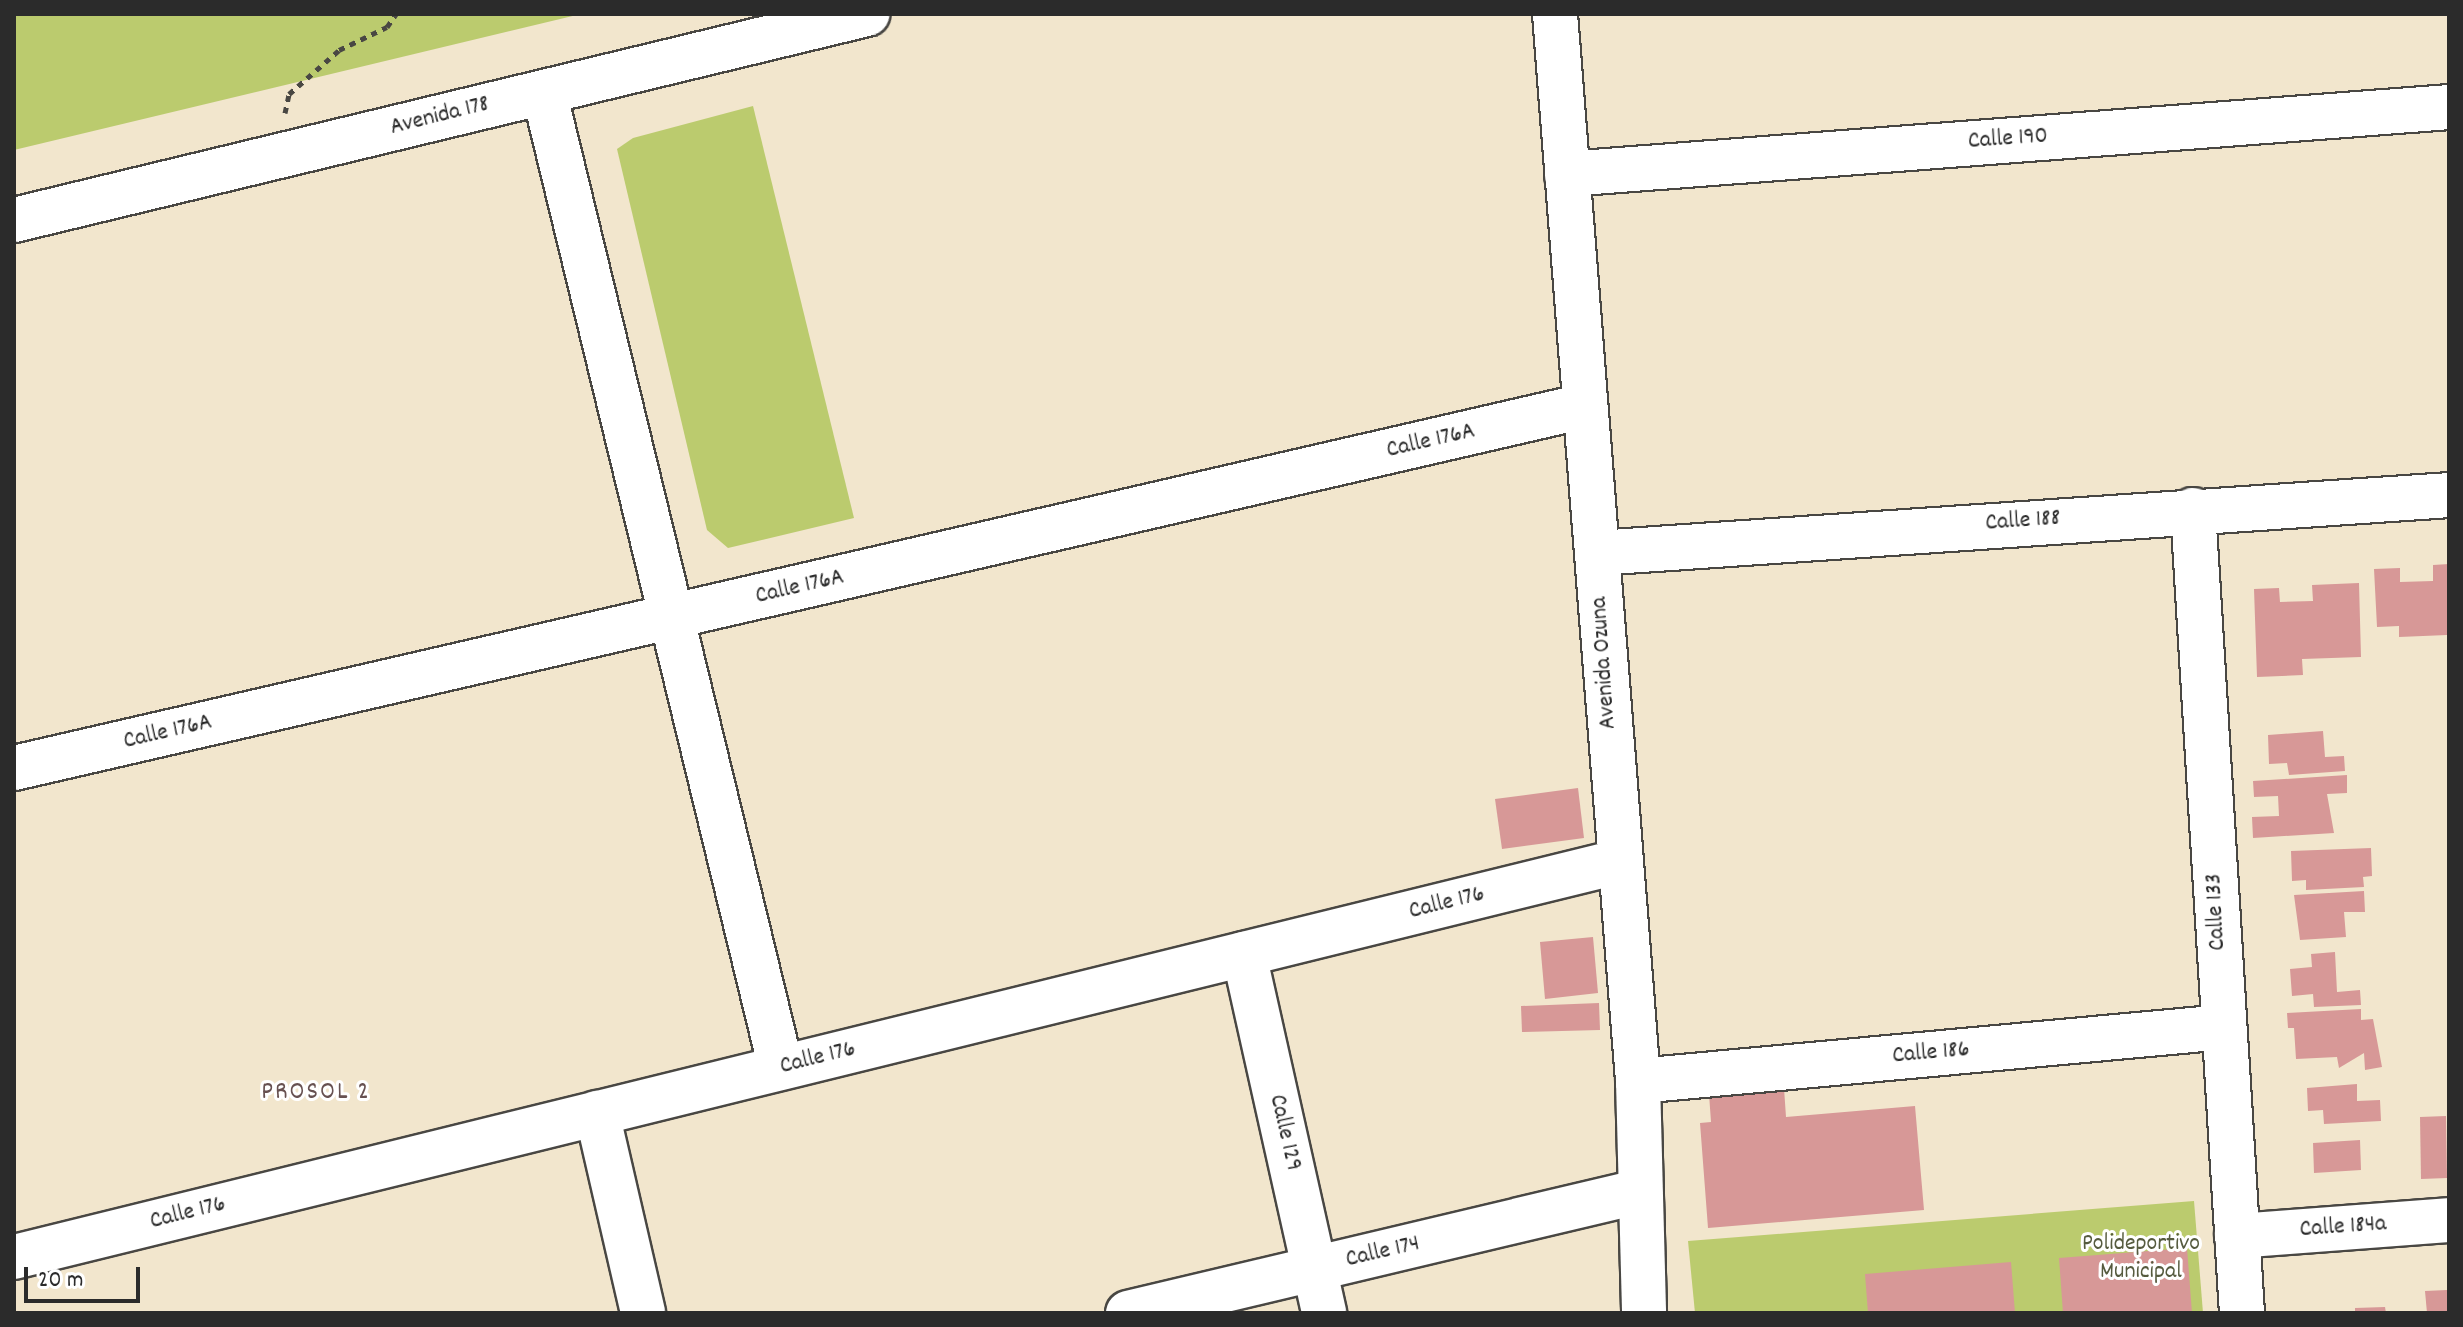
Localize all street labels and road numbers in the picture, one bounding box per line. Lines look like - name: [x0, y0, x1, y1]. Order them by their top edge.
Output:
- street label: Avenida 178: [387, 91, 493, 143]
- street label: Calle 190: [1967, 123, 2049, 157]
- street label: Calle 176A: [1384, 418, 1478, 466]
- street label: Calle 188: [1985, 505, 2061, 539]
- street label: Calle 176A: [753, 564, 847, 612]
- street label: Avenida Ozuna: [1586, 596, 1624, 730]
- street label: Calle 176A: [121, 709, 215, 757]
- street label: Calle 133: [2201, 873, 2233, 951]
- street label: Calle 176: [1406, 881, 1488, 927]
- street label: Calle 176: [777, 1036, 859, 1082]
- street label: Calle 186: [1891, 1036, 1971, 1072]
- street label: Calle 129: [1261, 1092, 1307, 1174]
- street label: Calle 176: [147, 1191, 229, 1237]
- street label: Calle 184a: [2299, 1211, 2387, 1245]
- street label: Calle 174: [1343, 1231, 1423, 1275]

